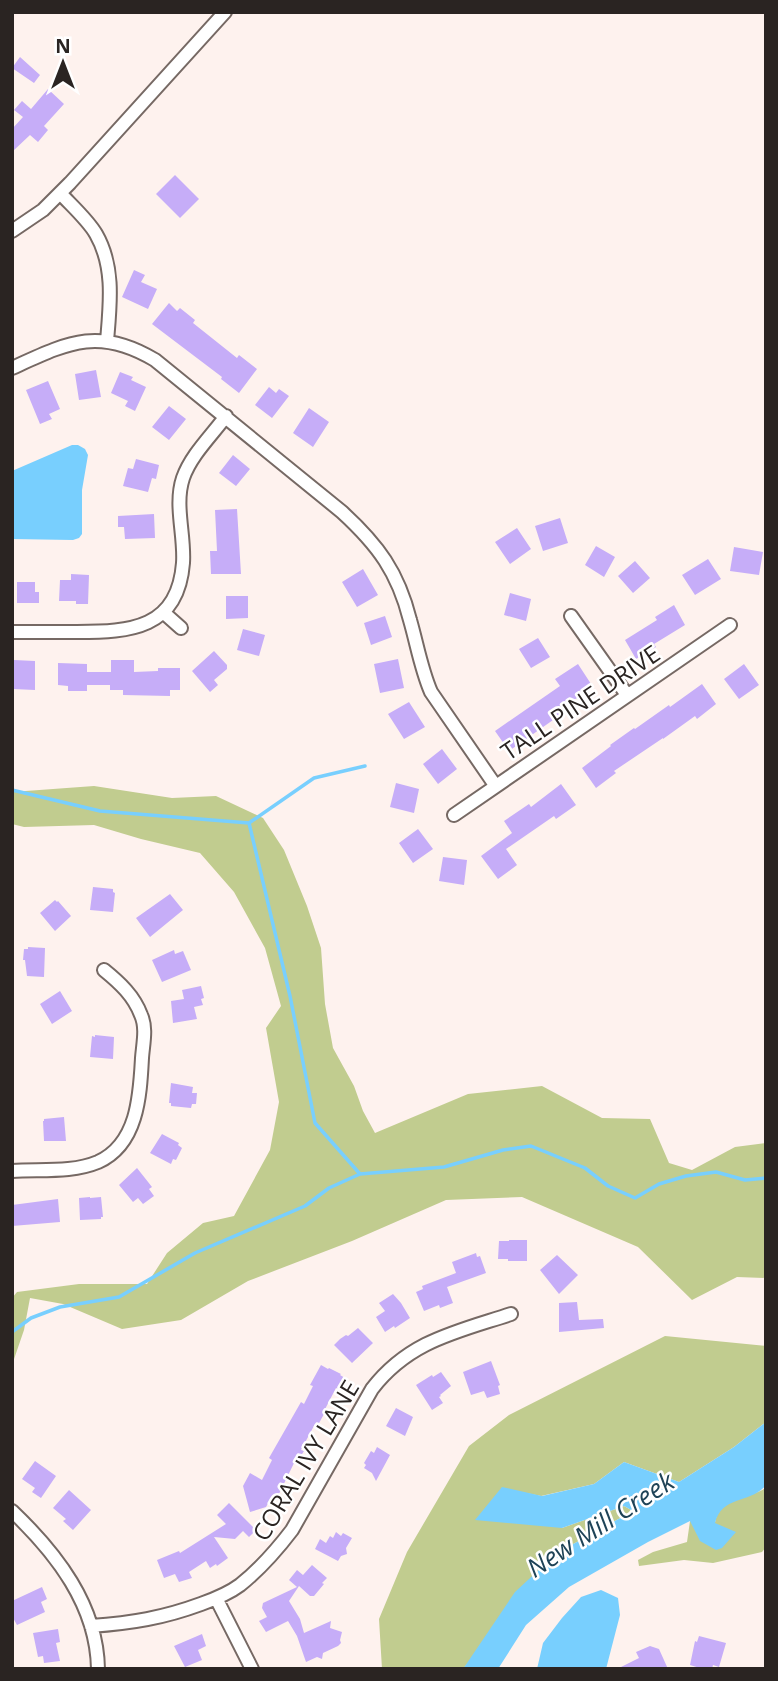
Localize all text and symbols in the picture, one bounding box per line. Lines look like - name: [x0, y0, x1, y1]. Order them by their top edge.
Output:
- north arrow: [28, 28, 98, 98]
- text: N: [55, 33, 71, 59]
- street label: TALL PINE DRIVE: [494, 637, 666, 767]
- street label: CORAL IVY LANE: [244, 1373, 366, 1547]
- water label: New Mill Creek: [519, 1462, 682, 1585]

